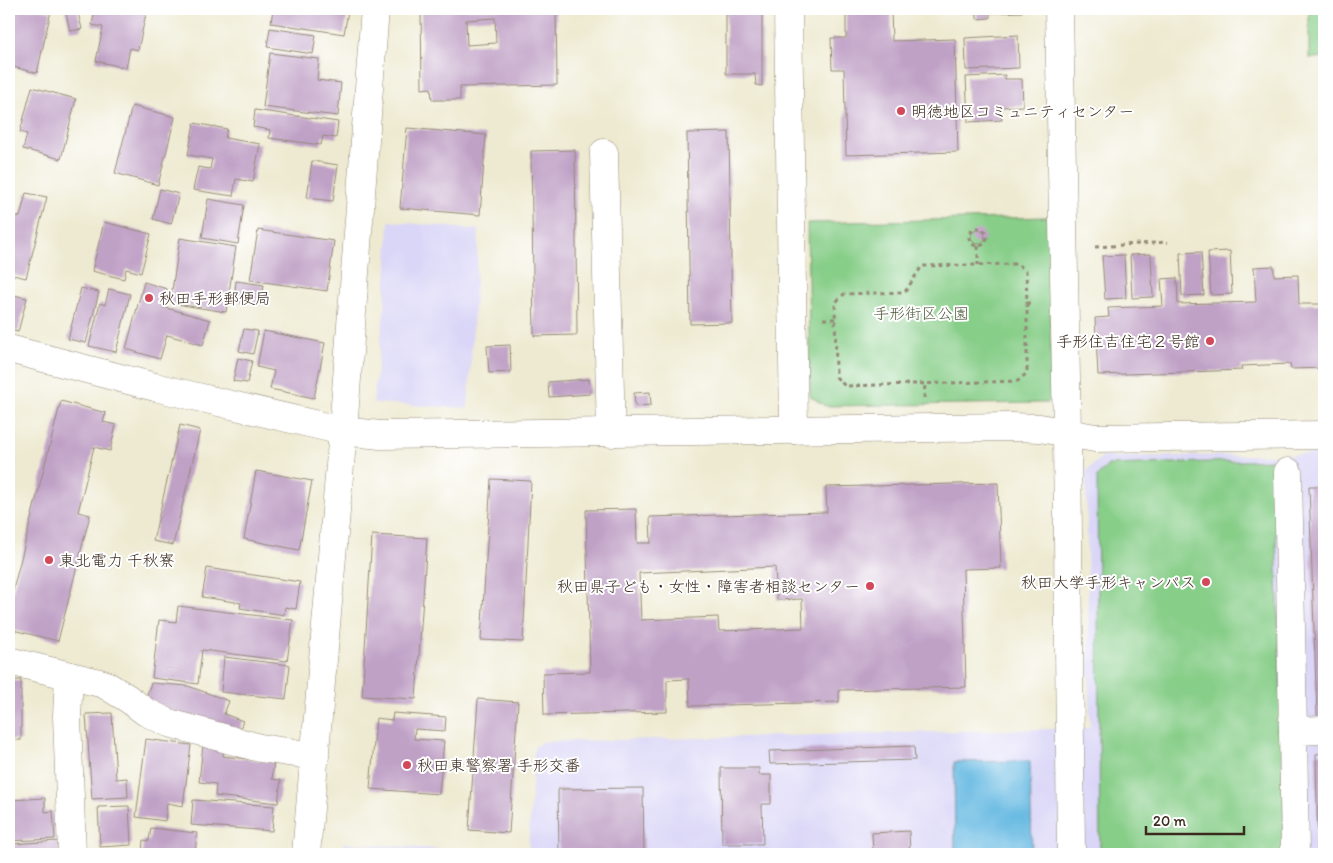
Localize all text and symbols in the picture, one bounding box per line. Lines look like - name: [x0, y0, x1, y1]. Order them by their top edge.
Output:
- place label: 明徳地区コミュニティセンター: [911, 102, 1134, 121]
- marker: 明徳地区コミュニティセンター: [895, 105, 907, 117]
- place label: 秋田手形郵便局: [159, 289, 271, 308]
- marker: 秋田手形郵便局: [143, 292, 155, 304]
- park label: 手形街区公園: [873, 304, 969, 323]
- place label: 手形住吉住宅２号館: [1056, 332, 1200, 351]
- marker: 手形住吉住宅２号館: [1204, 335, 1216, 347]
- place label: 東北電力 千秋寮: [59, 551, 175, 570]
- marker: 東北電力 千秋寮: [43, 554, 55, 566]
- place label: 秋田大学手形キャンパス: [1021, 573, 1196, 592]
- marker: 秋田大学手形キャンパス: [1200, 576, 1212, 588]
- place label: 秋田県子ども・女性・障害者相談センター: [557, 577, 860, 596]
- marker: 秋田県子ども・女性・障害者相談センター: [864, 580, 876, 592]
- place label: 秋田東警察署 手形交番: [417, 756, 581, 775]
- marker: 秋田東警察署 手形交番: [401, 759, 413, 771]
- scale bar: [1146, 803, 1243, 835]
- text: 20 m: [1153, 812, 1187, 830]

